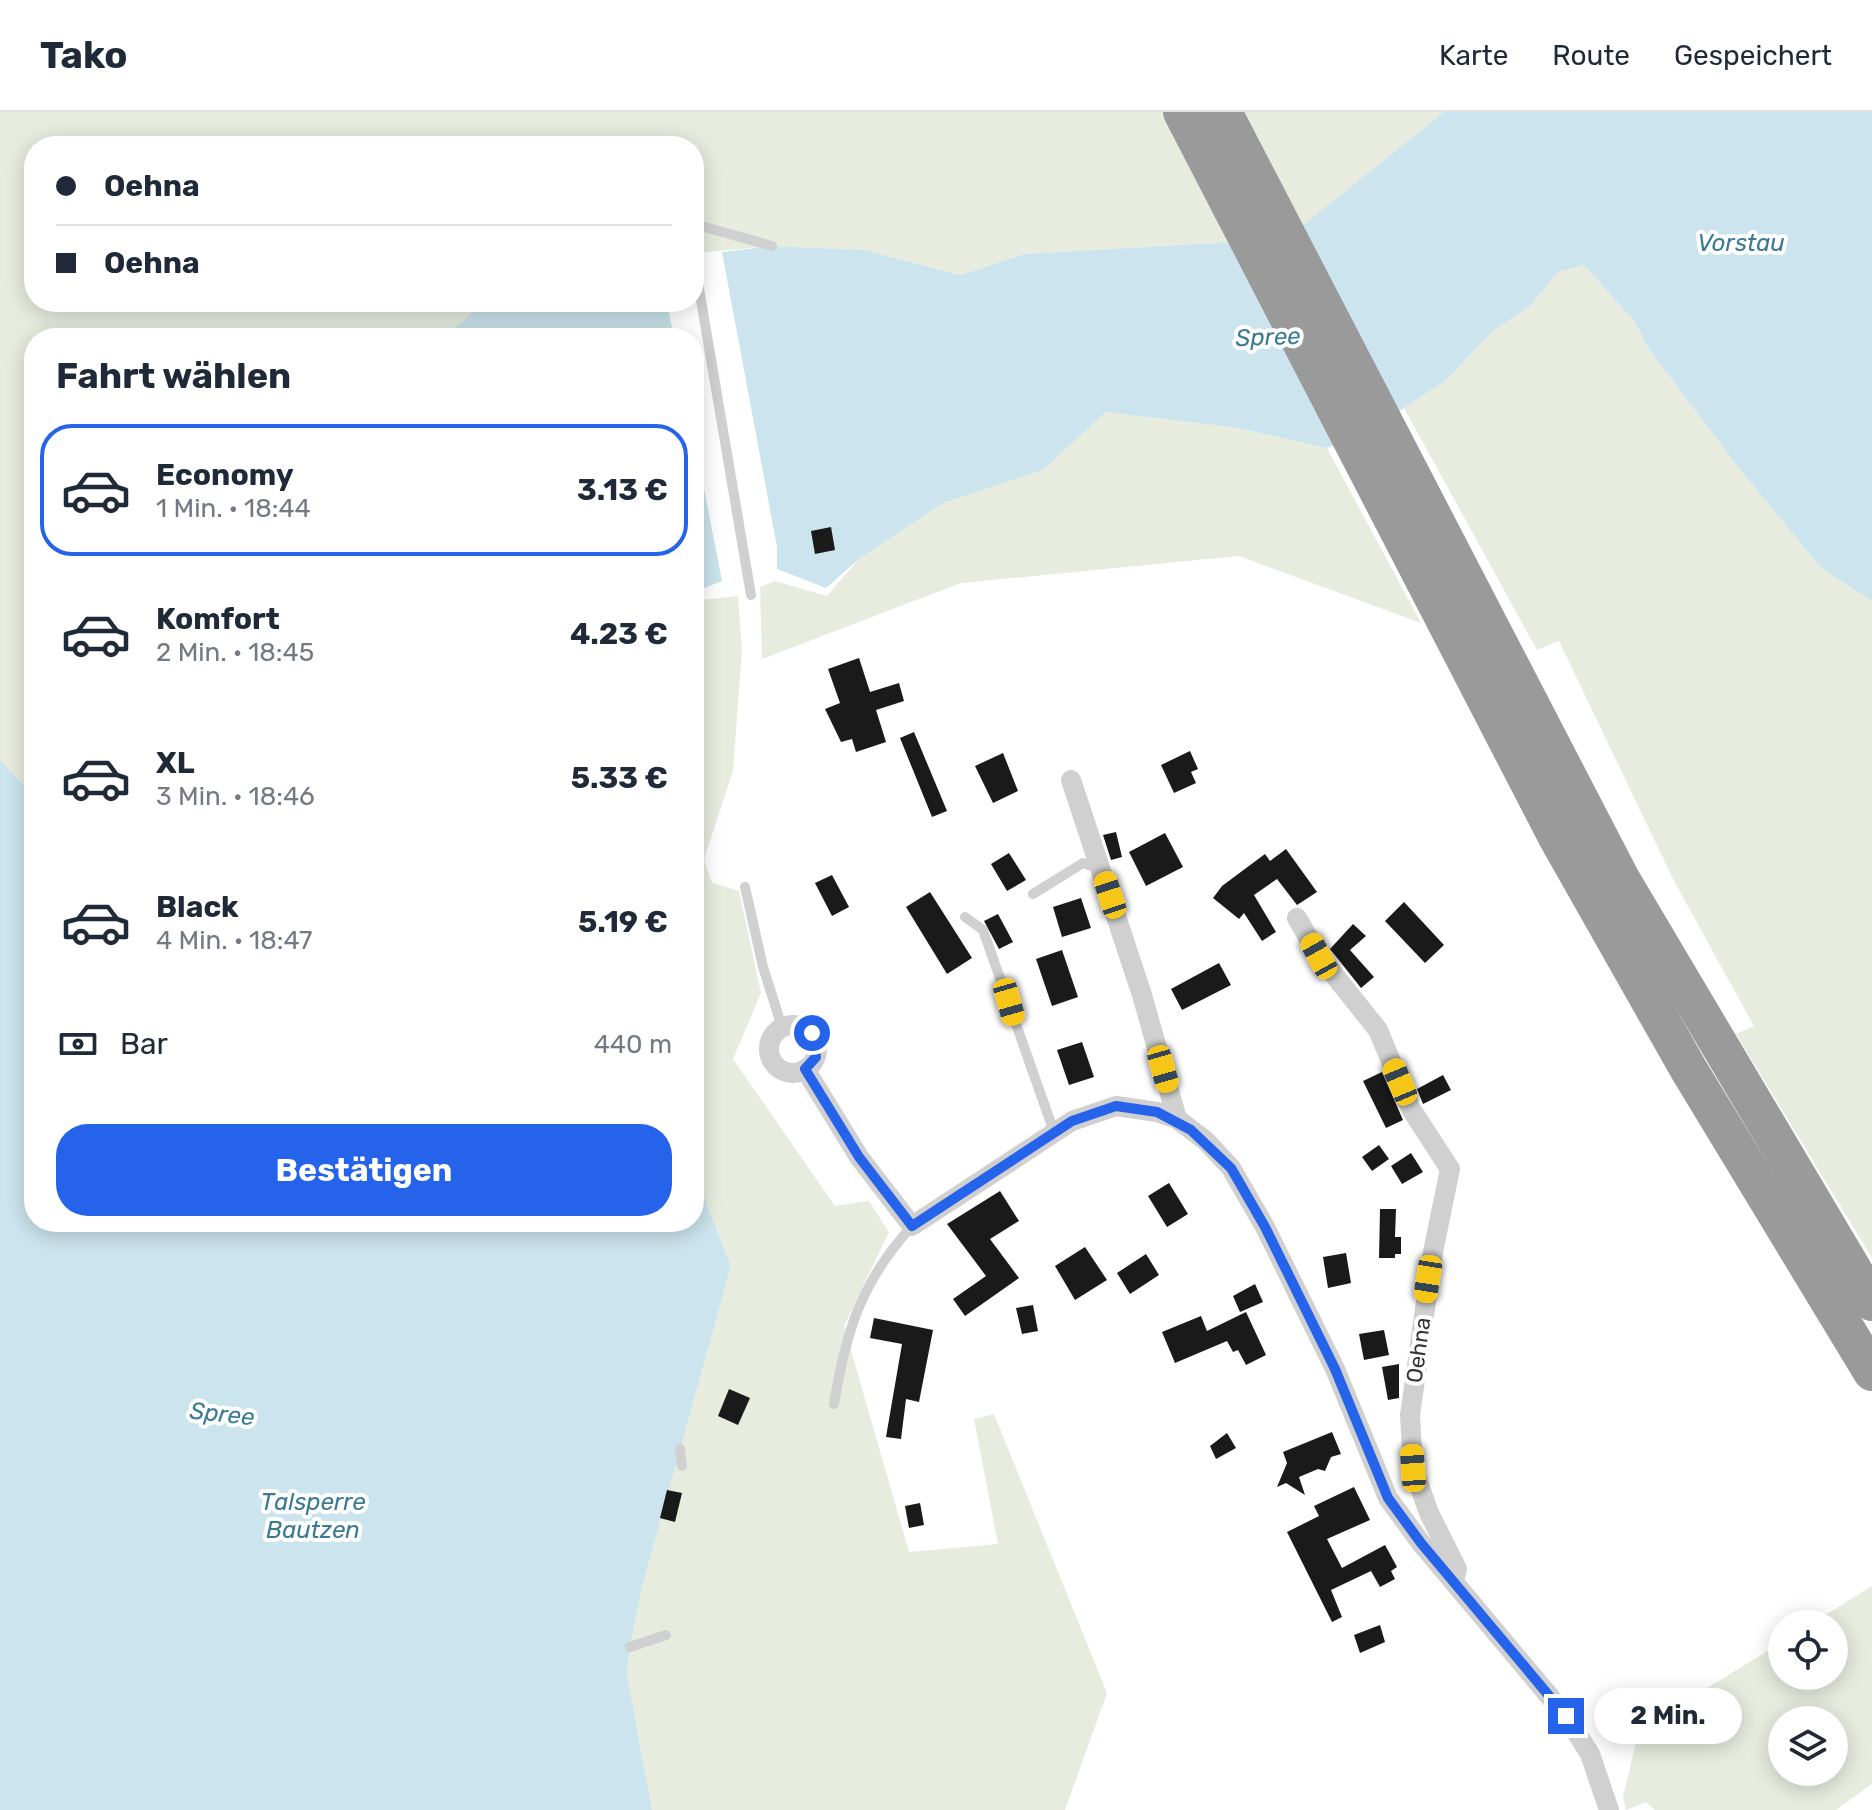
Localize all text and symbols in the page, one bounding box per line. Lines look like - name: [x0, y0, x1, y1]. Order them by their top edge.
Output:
- text: Tako: [40, 32, 128, 78]
- text: Karte: [1439, 39, 1508, 72]
- text: Route: [1552, 39, 1630, 72]
- text: Gespeichert: [1674, 39, 1832, 72]
- text: Oehna: [104, 168, 200, 204]
- water label: Vorstau: [1697, 229, 1785, 257]
- text: Oehna: [104, 245, 200, 281]
- water label: Spree: [1235, 322, 1301, 352]
- text: Fahrt wählen: [56, 354, 291, 397]
- icon: car: [60, 454, 132, 526]
- text: Economy: [156, 457, 294, 493]
- text: 3.13 €: [577, 472, 668, 508]
- text: 1 Min. · 18:44: [156, 493, 311, 524]
- icon: car: [60, 598, 132, 670]
- text: Komfort: [156, 601, 280, 637]
- text: 4.23 €: [570, 616, 668, 652]
- text: 2 Min. · 18:45: [156, 637, 314, 668]
- icon: car: [60, 742, 132, 814]
- text: XL: [156, 745, 195, 781]
- text: 5.33 €: [571, 760, 668, 796]
- text: 3 Min. · 18:46: [156, 781, 315, 812]
- car: [1091, 868, 1129, 922]
- icon: car: [60, 886, 132, 958]
- text: Black: [156, 889, 239, 925]
- text: 5.19 €: [578, 904, 668, 940]
- text: 4 Min. · 18:47: [156, 925, 312, 956]
- car: [1297, 929, 1341, 983]
- car: [991, 976, 1027, 1028]
- route start: [794, 1015, 830, 1051]
- icon: cash: [56, 1022, 100, 1066]
- text: Bar: [120, 1026, 168, 1062]
- text: 440 m: [594, 1029, 672, 1060]
- car: [1145, 1043, 1181, 1095]
- car: [1380, 1055, 1420, 1109]
- button: Bestätigen: [56, 1124, 672, 1216]
- car: [1412, 1253, 1444, 1305]
- street label: Oehna: [1401, 1315, 1436, 1385]
- water label: Spree: [188, 1397, 256, 1431]
- car: [1399, 1443, 1427, 1493]
- water label: Talsperre Bautzen: [260, 1488, 366, 1544]
- map controls: [1768, 1610, 1848, 1786]
- button: locate: [1768, 1610, 1848, 1690]
- callout: 2 Min.: [1594, 1688, 1742, 1744]
- route end: [1548, 1698, 1584, 1734]
- text: 2 Min.: [1630, 1700, 1706, 1731]
- button: layers: [1768, 1706, 1848, 1786]

